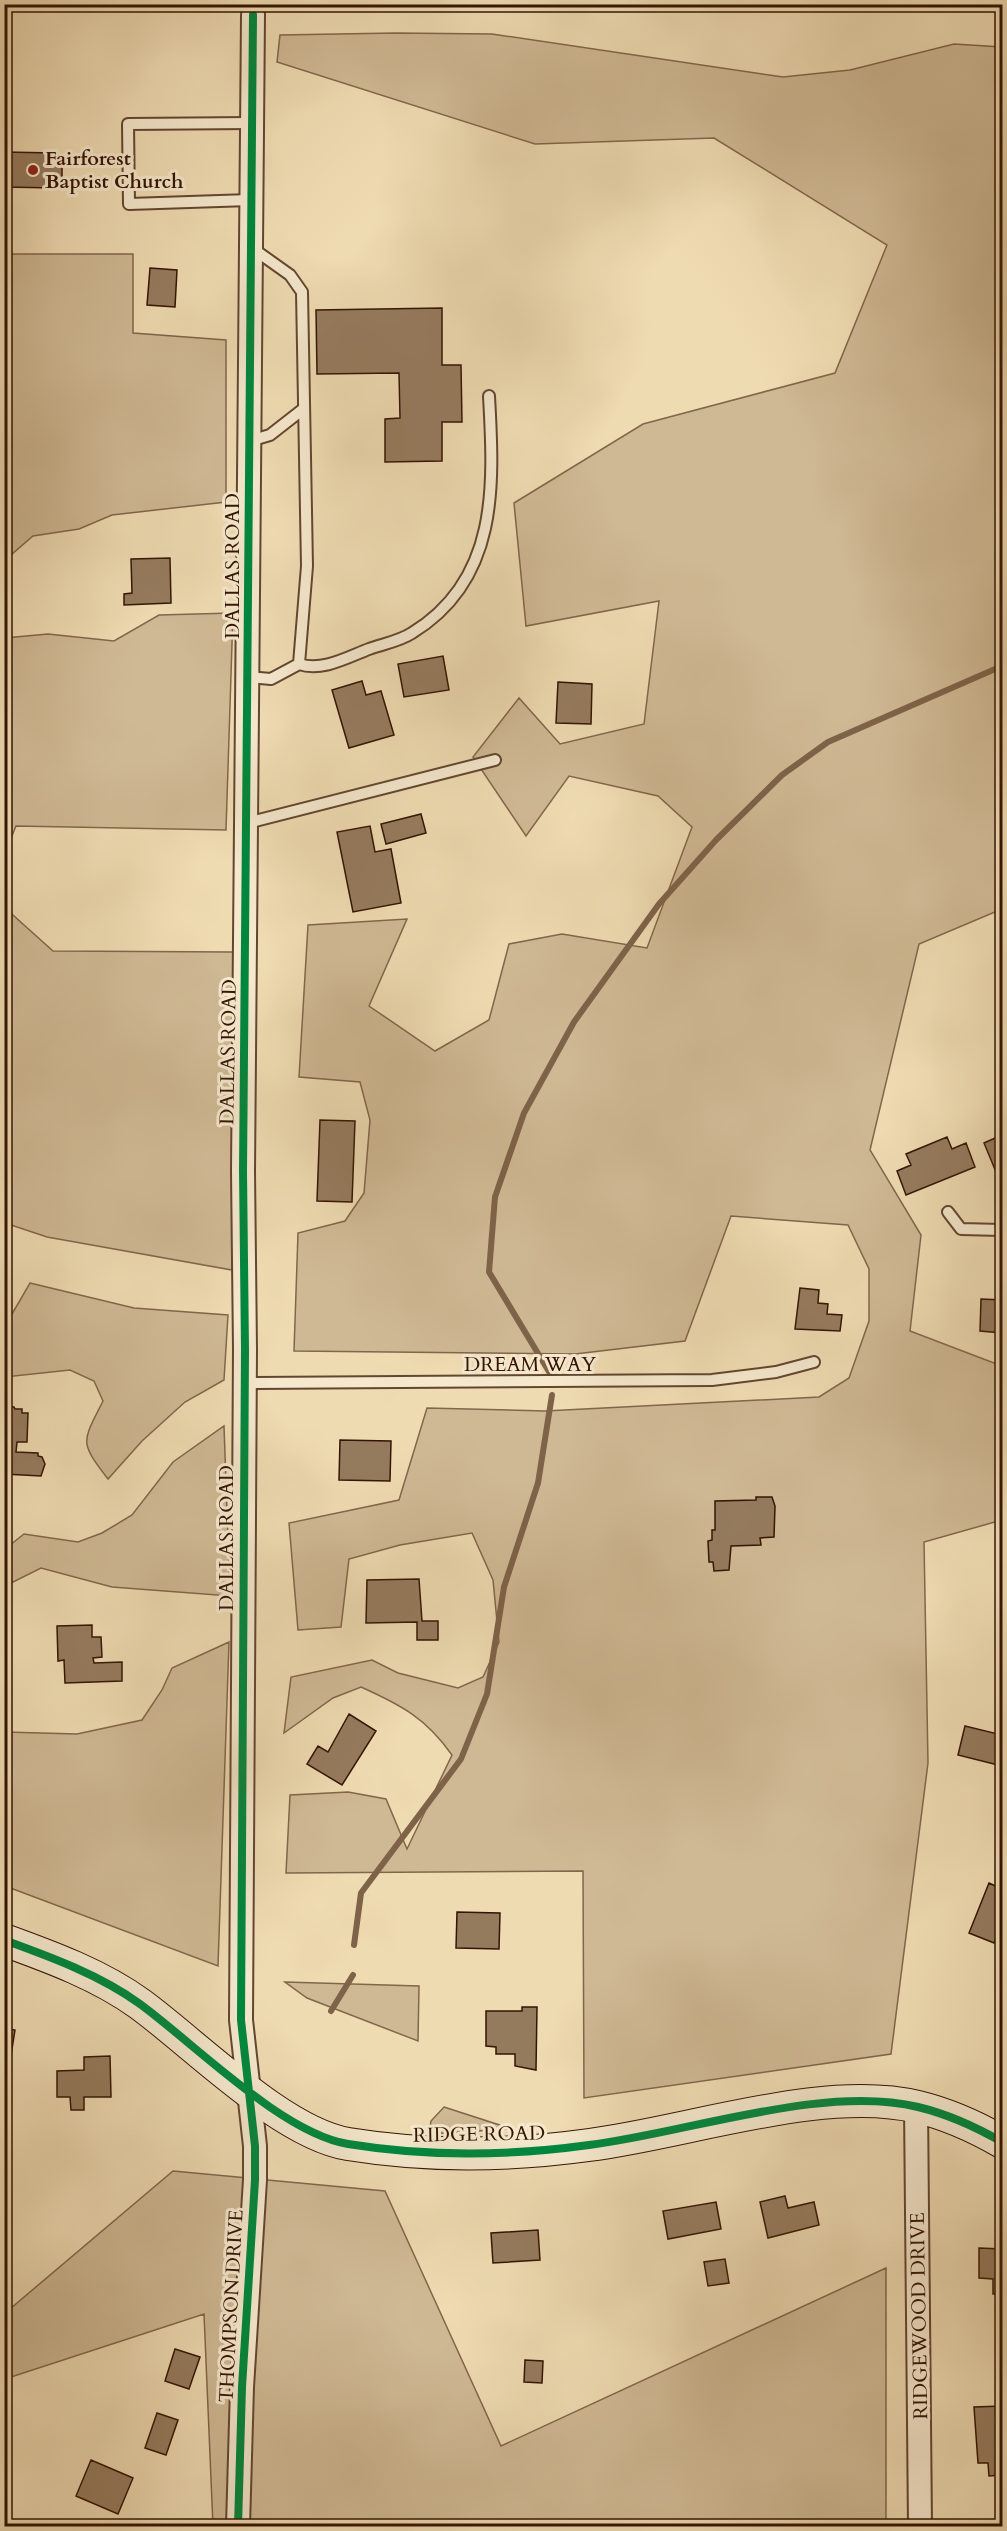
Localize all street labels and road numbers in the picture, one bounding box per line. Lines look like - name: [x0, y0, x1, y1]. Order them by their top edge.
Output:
- street label: DALLAS ROAD: [219, 493, 246, 639]
- street label: DALLAS ROAD: [213, 979, 243, 1125]
- street label: DREAM WAY: [464, 1351, 596, 1378]
- street label: DALLAS ROAD: [213, 1465, 240, 1611]
- street label: RIDGE ROAD: [413, 2119, 545, 2149]
- street label: THOMPSON DRIVE: [212, 2209, 250, 2403]
- street label: RIDGEWOOD DRIVE: [904, 2212, 934, 2420]

